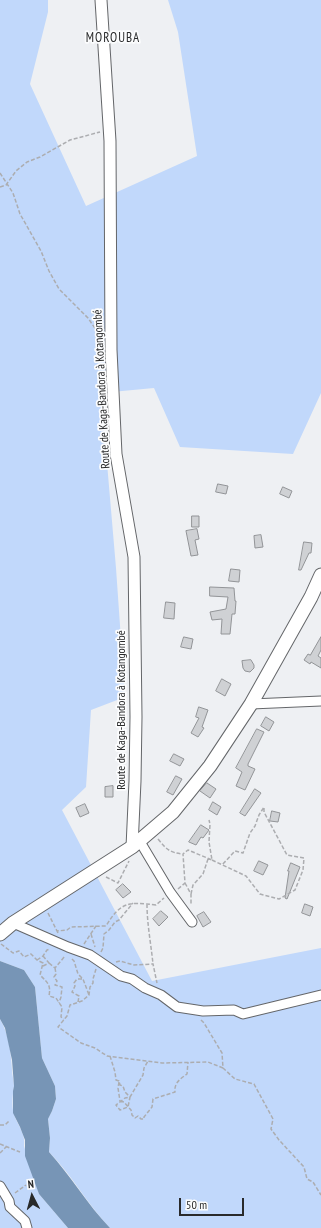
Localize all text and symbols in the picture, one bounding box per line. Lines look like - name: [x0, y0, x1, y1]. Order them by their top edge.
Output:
- district label: MOROUBA: [86, 30, 140, 46]
- street label: Route de Kaga-Bandora à Kotangombé: [91, 309, 113, 469]
- street label: Route de Kaga-Bandora à Kotangombé: [115, 630, 129, 790]
- north arrow: [12, 1176, 52, 1216]
- text: N: [27, 1177, 34, 1191]
- scale bar: [181, 1190, 246, 1216]
- text: 50 m: [186, 1197, 207, 1212]

